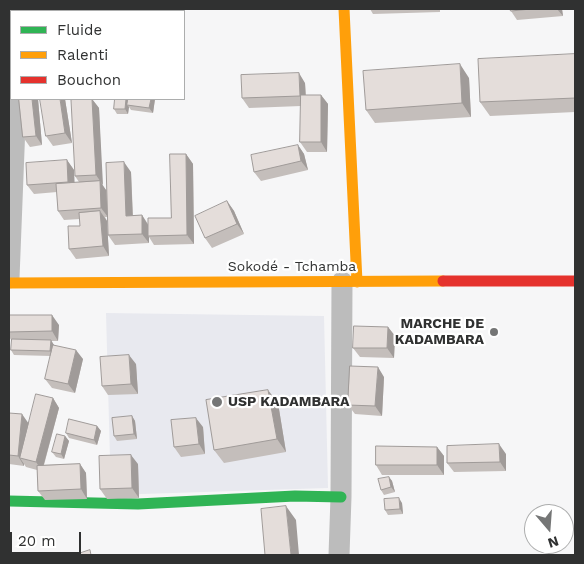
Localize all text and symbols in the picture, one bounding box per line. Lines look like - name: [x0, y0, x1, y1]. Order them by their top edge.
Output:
- legend: [10, 10, 185, 100]
- text: Fluide: [57, 21, 102, 39]
- text: Ralenti: [57, 46, 108, 64]
- text: Bouchon: [57, 71, 121, 89]
- street label: Sokodé - Tchamba: [228, 259, 356, 275]
- place label: MARCHE DE KADAMBARA: [395, 316, 484, 348]
- marker: MARCHE DE KADAMBARA: [488, 326, 500, 338]
- place label: USP KADAMBARA: [228, 394, 350, 410]
- marker: USP KADAMBARA: [210, 395, 224, 409]
- north arrow: [524, 504, 574, 554]
- scale bar: [12, 522, 84, 554]
- text: 20 m: [18, 532, 56, 550]
- text: N: [546, 533, 561, 552]

